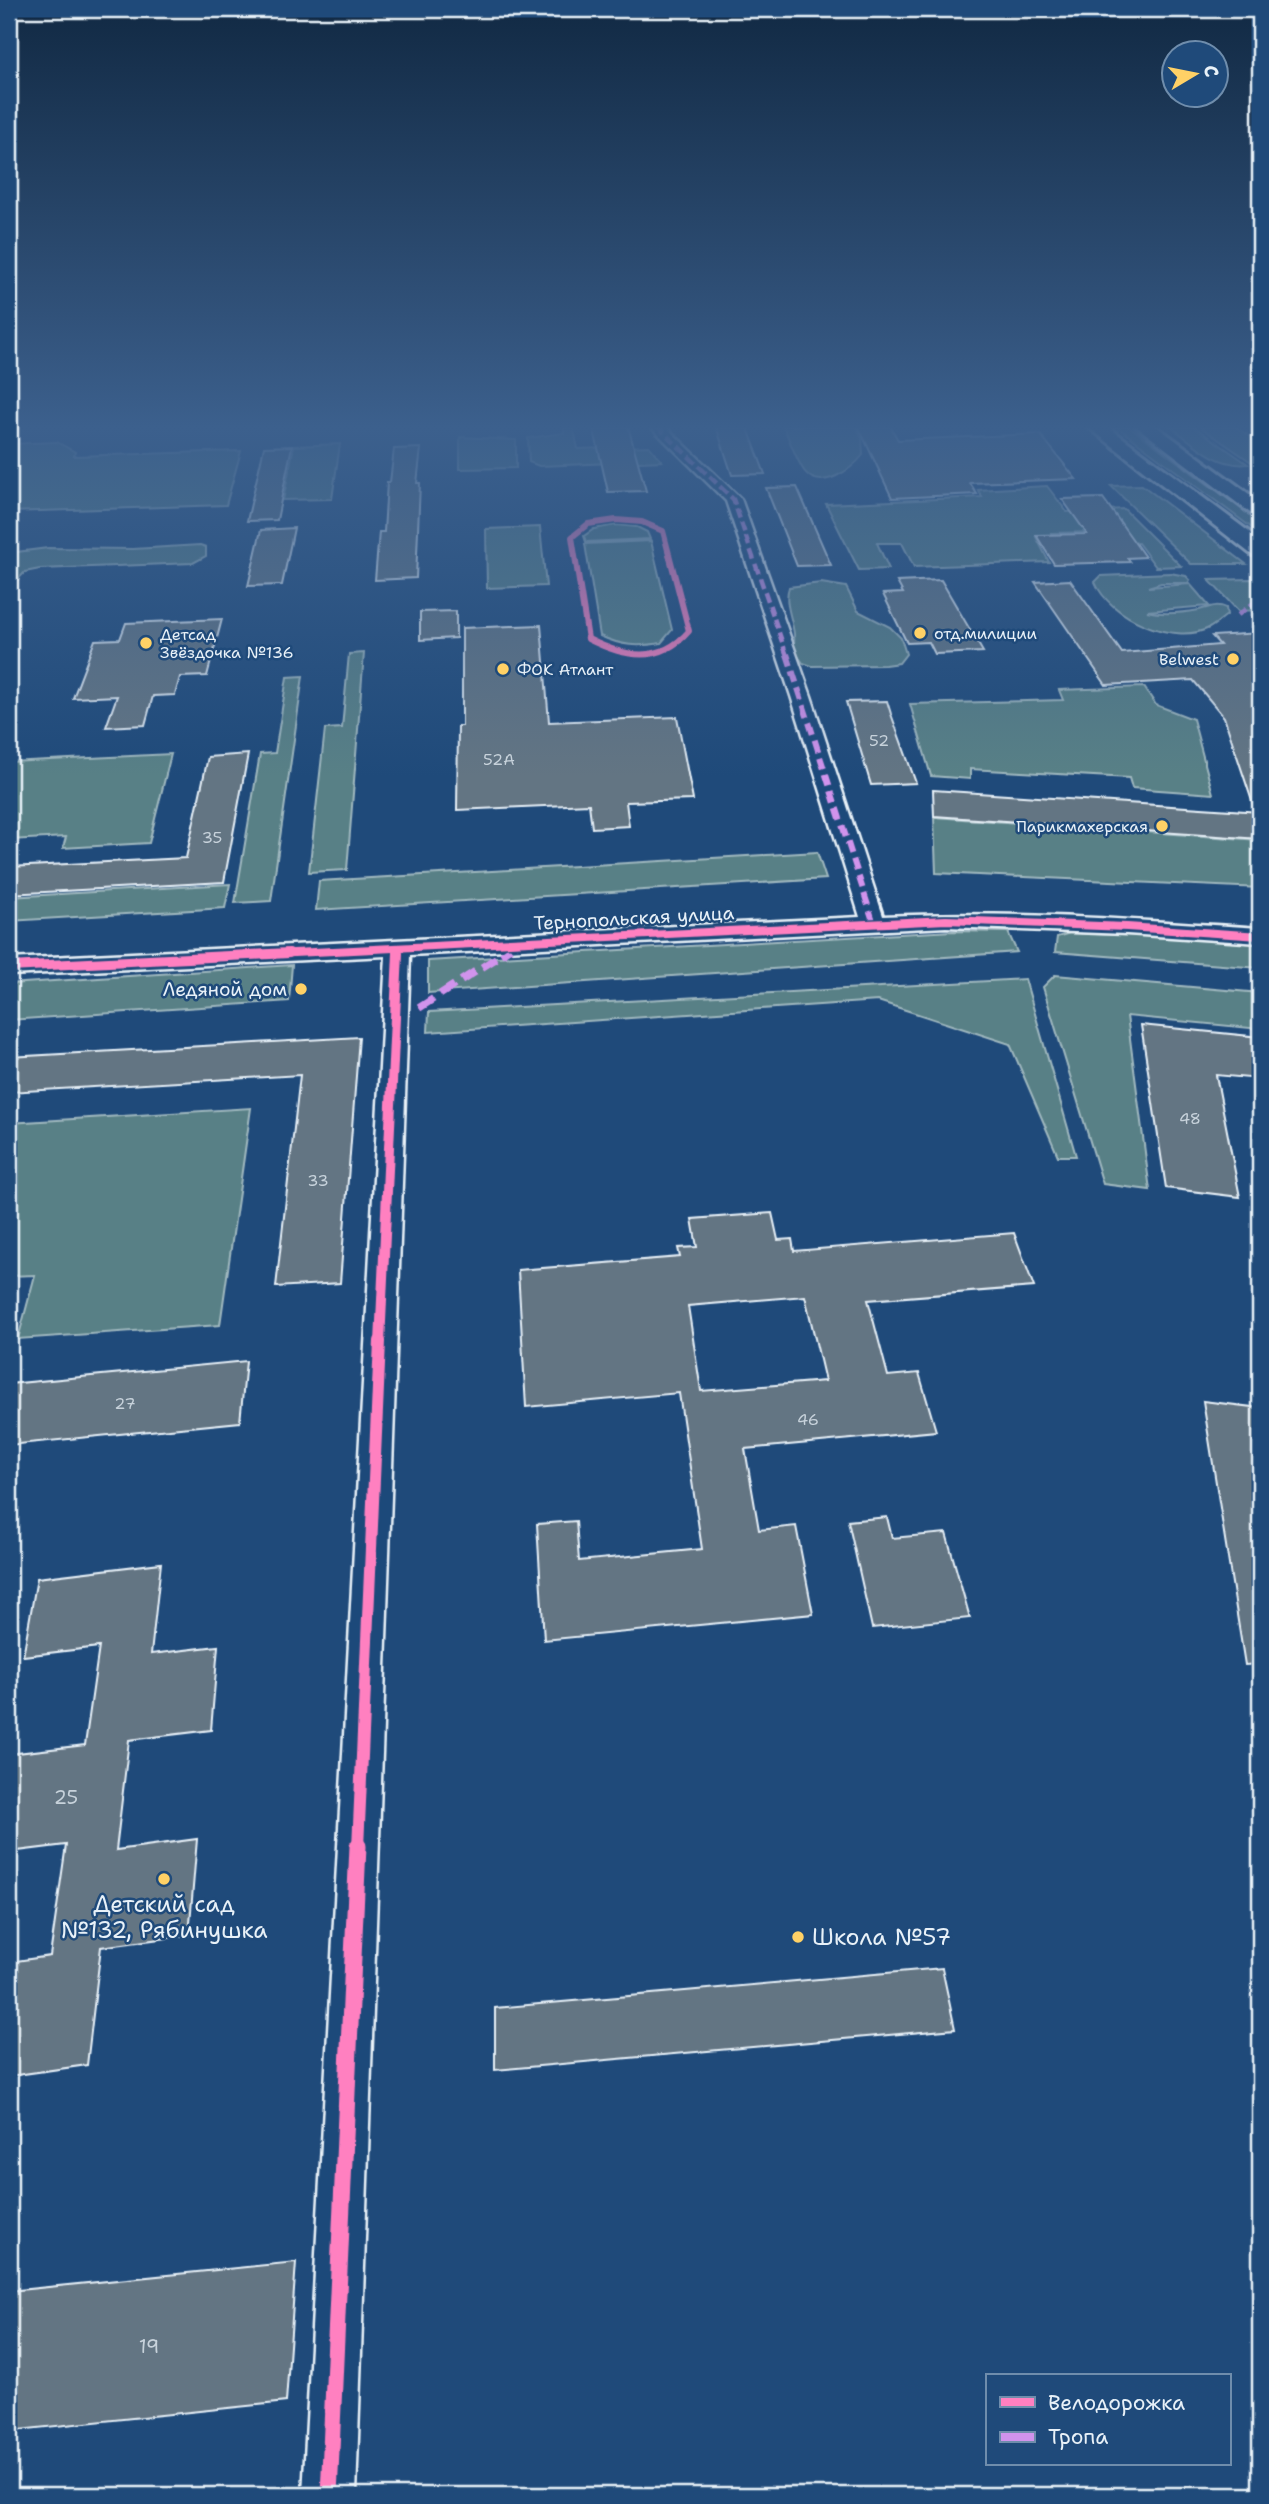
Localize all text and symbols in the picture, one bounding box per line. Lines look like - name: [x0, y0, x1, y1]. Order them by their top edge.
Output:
- north arrow: [1160, 38, 1230, 108]
- text: С: [1198, 63, 1225, 79]
- place label: отд.милиции: [934, 623, 1037, 644]
- place label: Детсад Звёздочка №136: [160, 624, 294, 663]
- marker: отд.милиции: [912, 625, 928, 641]
- marker: Детсад Звёздочка №136: [138, 635, 154, 651]
- place label: Belwest: [1159, 649, 1219, 670]
- marker: Belwest: [1225, 651, 1241, 667]
- place label: ФОК Атлант: [517, 659, 614, 680]
- marker: ФОК Атлант: [495, 661, 511, 677]
- house number: 52: [869, 730, 889, 751]
- house number: 52А: [483, 749, 515, 770]
- place label: Парикмахерская: [1016, 816, 1148, 837]
- marker: Парикмахерская: [1154, 818, 1170, 834]
- house number: 35: [202, 827, 222, 848]
- street label: Тернопольская улица: [533, 900, 735, 936]
- place label: Ледяной дом: [163, 977, 287, 1002]
- marker: Ледяной дом: [293, 981, 309, 997]
- house number: 48: [1179, 1108, 1201, 1129]
- house number: 33: [307, 1170, 329, 1191]
- house number: 27: [114, 1393, 136, 1414]
- house number: 46: [797, 1409, 819, 1430]
- house number: 25: [54, 1785, 78, 1810]
- marker: Детский сад №132, Рябинушка: [156, 1871, 172, 1887]
- place label: Детский сад №132, Рябинушка: [60, 1889, 268, 1945]
- place label: Школа №57: [812, 1922, 951, 1952]
- marker: Школа №57: [790, 1929, 806, 1945]
- house number: 19: [139, 2334, 159, 2359]
- legend: [986, 2374, 1230, 2466]
- text: Велодорожка: [1048, 2389, 1185, 2417]
- text: Тропа: [1048, 2423, 1108, 2451]

